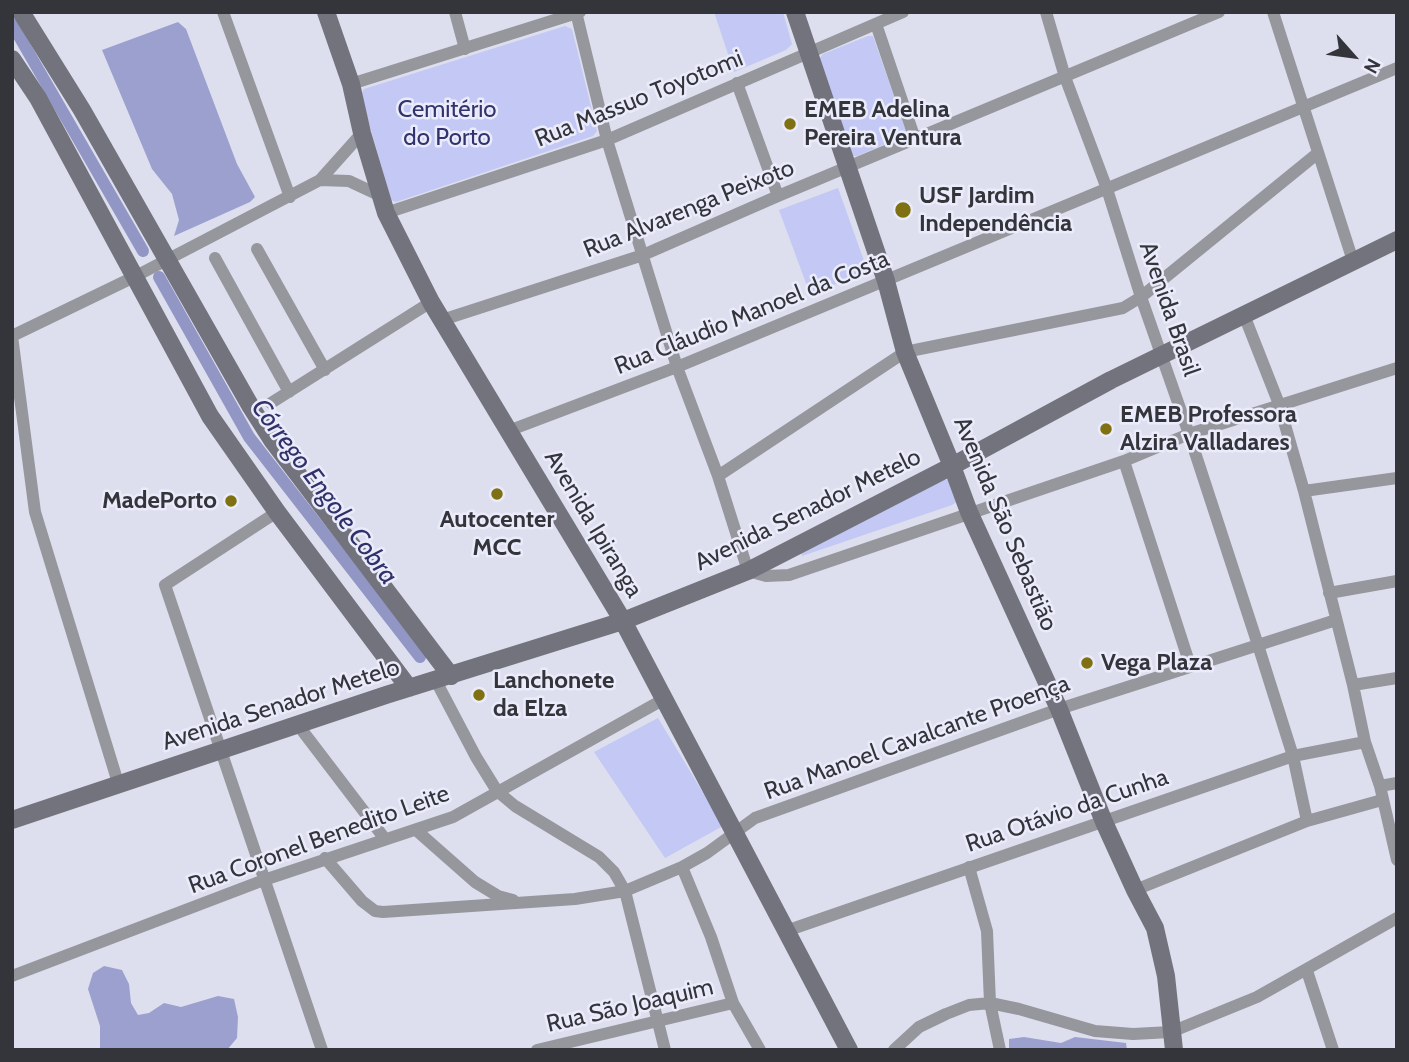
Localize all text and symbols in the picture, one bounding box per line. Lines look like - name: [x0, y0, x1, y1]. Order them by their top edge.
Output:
- north arrow: [1318, 21, 1388, 91]
- street label: Rua Massuo Toyotomi: [531, 44, 747, 154]
- text: N: [1359, 55, 1385, 77]
- park label: Cemitério do Porto: [397, 96, 497, 152]
- place label: EMEB Adelina Pereira Ventura: [804, 96, 962, 152]
- marker: EMEB Adelina Pereira Ventura: [782, 116, 798, 132]
- street label: Rua Alvarenga Peixoto: [579, 154, 799, 264]
- place label: USF Jardim Independência: [919, 182, 1072, 238]
- marker: USF Jardim Independência: [893, 200, 913, 220]
- street label: Avenida Brasil: [1133, 238, 1205, 380]
- street label: Rua Cláudio Manoel da Costa: [611, 245, 893, 381]
- water label: Córrego Engole Cobra: [244, 393, 404, 591]
- place label: EMEB Professora Alzira Valladares: [1120, 401, 1297, 457]
- street label: Avenida São Sebastião: [947, 413, 1063, 635]
- marker: EMEB Professora Alzira Valladares: [1098, 421, 1114, 437]
- street label: Avenida Senador Metelo: [690, 443, 926, 577]
- street label: Avenida Ipiranga: [538, 445, 648, 603]
- marker: Autocenter MCC: [489, 486, 505, 502]
- place label: MadePorto: [102, 487, 217, 515]
- marker: MadePorto: [223, 493, 239, 509]
- place label: Autocenter MCC: [440, 506, 554, 562]
- place label: Vega Plaza: [1101, 649, 1212, 677]
- street label: Avenida Senador Metelo: [159, 653, 403, 757]
- marker: Vega Plaza: [1079, 655, 1095, 671]
- place label: Lanchonete da Elza: [493, 667, 614, 723]
- street label: Rua Manoel Cavalcante Proença: [761, 669, 1073, 807]
- marker: Lanchonete da Elza: [471, 687, 487, 703]
- street label: Rua Otávio da Cunha: [962, 763, 1172, 859]
- street label: Rua Coronel Benedito Leite: [185, 779, 453, 901]
- street label: Rua São Joaquim: [544, 973, 716, 1039]

